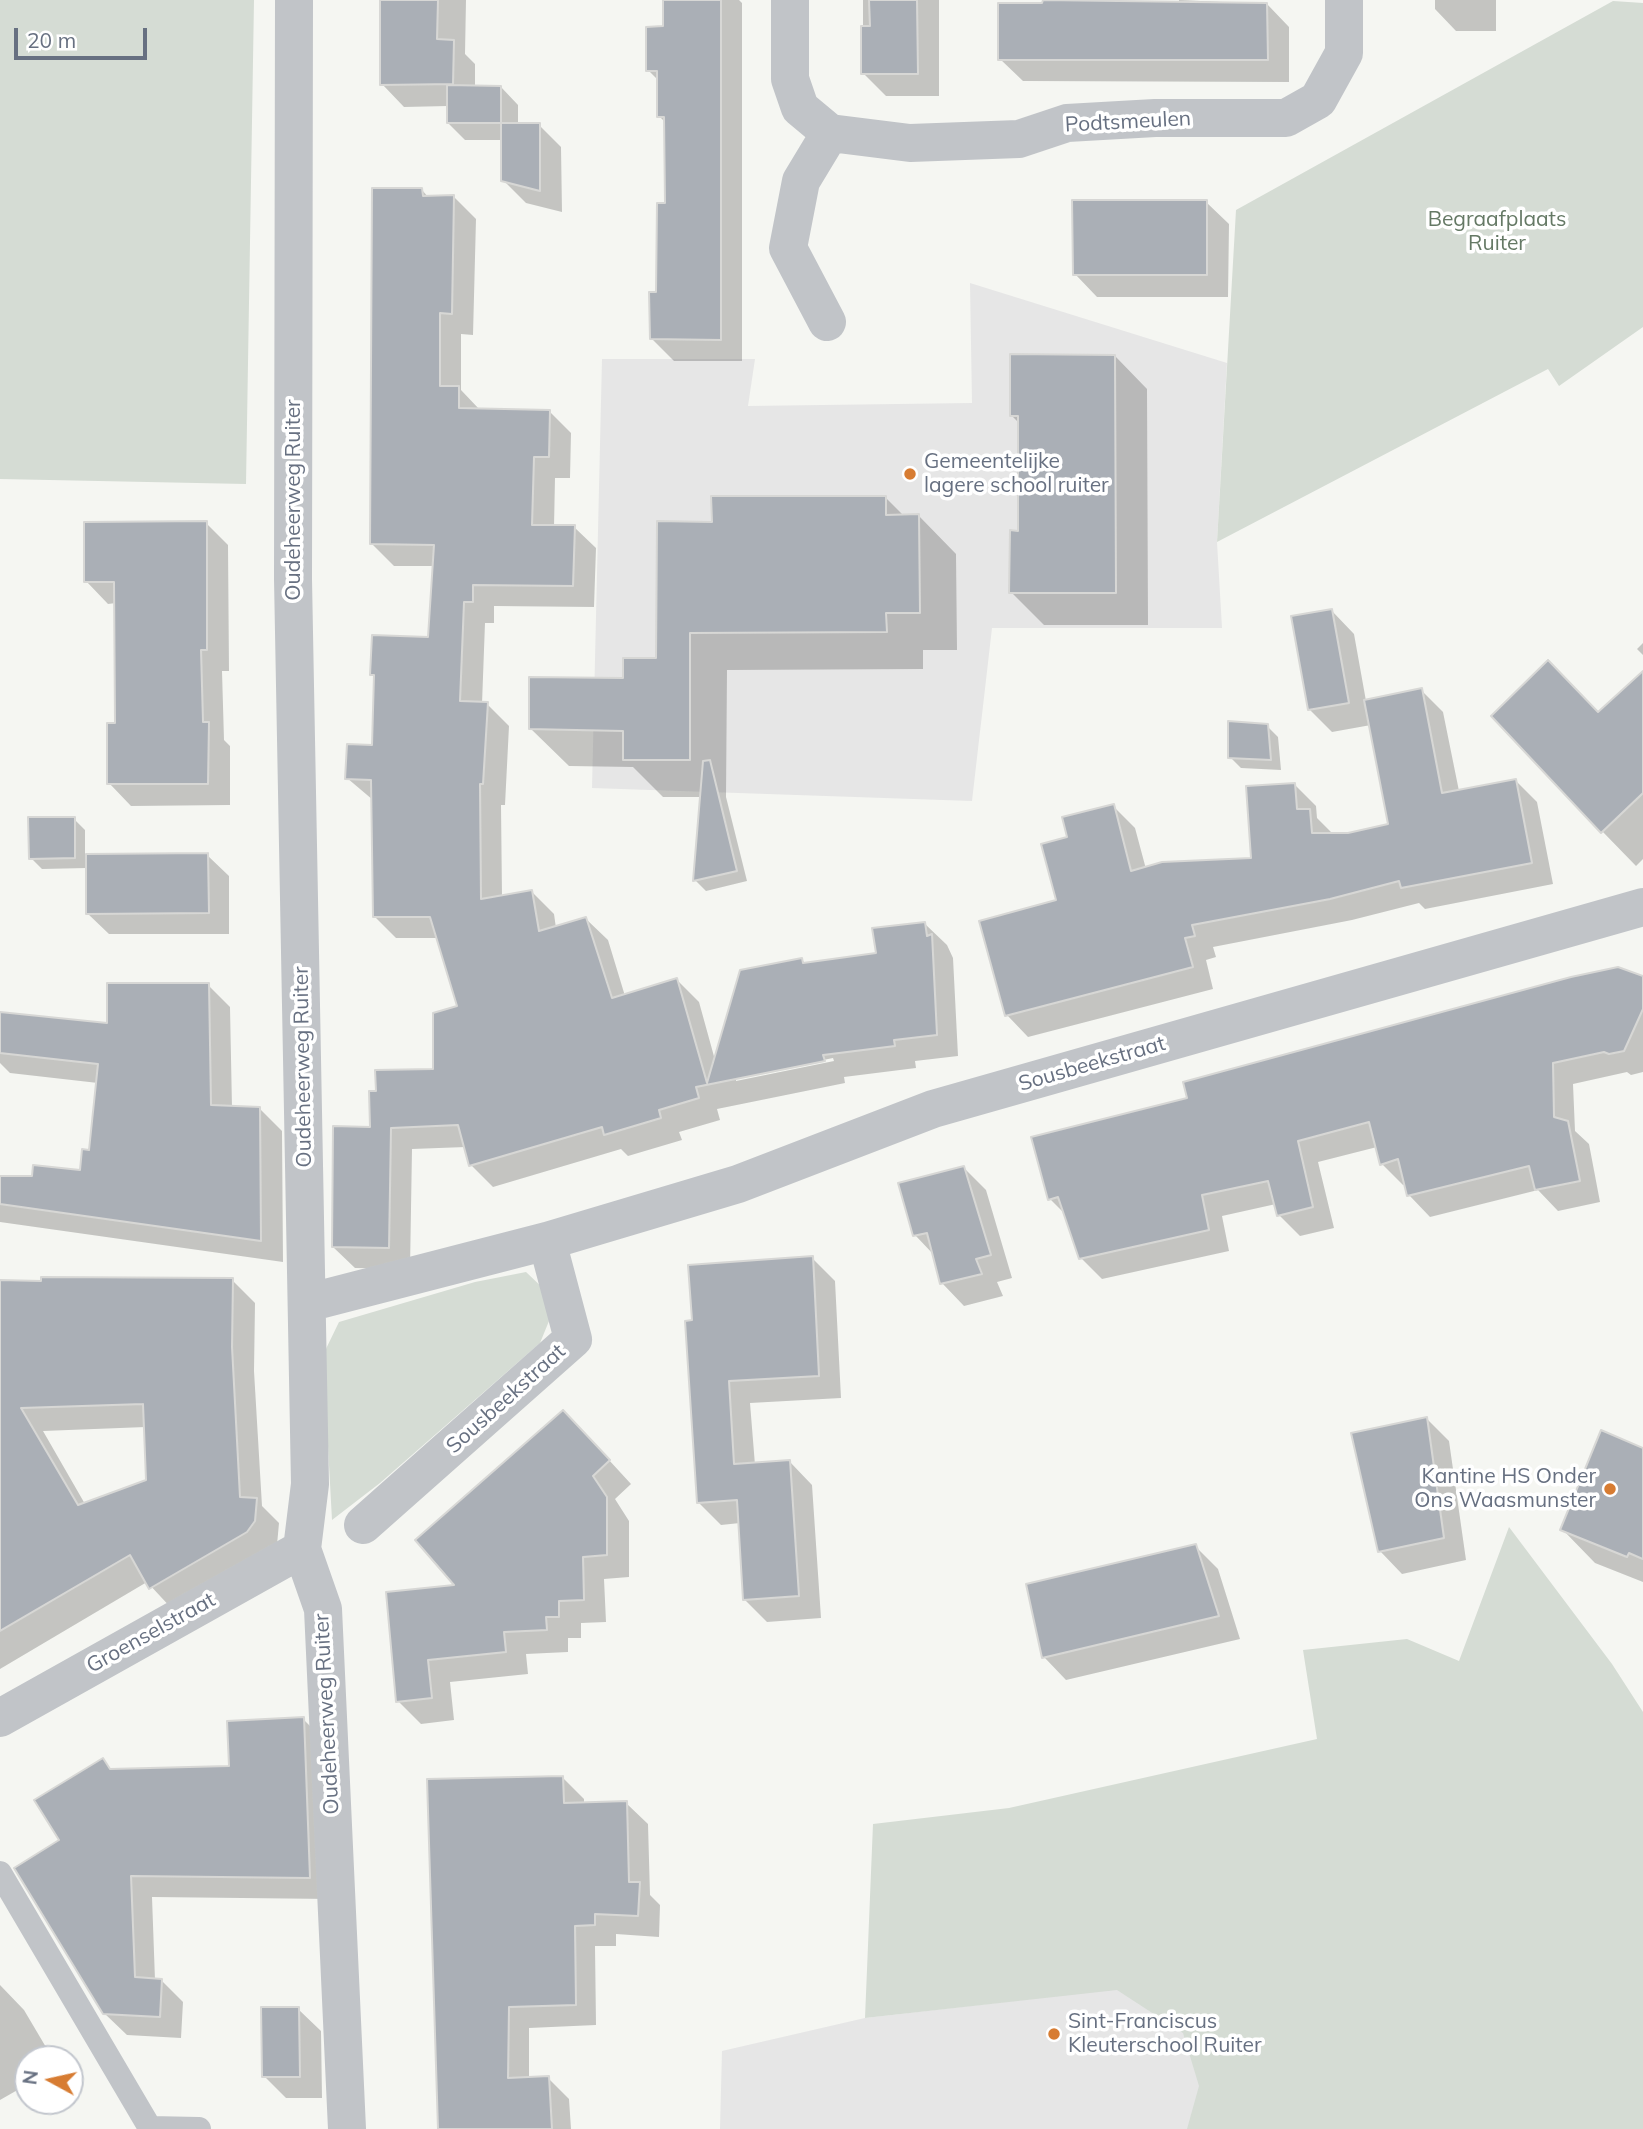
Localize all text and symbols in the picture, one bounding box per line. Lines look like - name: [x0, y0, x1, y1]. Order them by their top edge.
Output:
- scale bar: [18, 14, 150, 58]
- text: 20 m: [27, 27, 76, 53]
- street label: Podtsmeulen: [1064, 106, 1192, 138]
- park label: Begraafplaats Ruiter: [1428, 207, 1566, 257]
- street label: Oudeheerweg Ruiter: [281, 399, 307, 601]
- place label: Gemeentelijke lagere school ruiter: [924, 449, 1109, 499]
- marker: Gemeentelijke lagere school ruiter: [902, 466, 918, 482]
- street label: Oudeheerweg Ruiter: [289, 966, 317, 1168]
- street label: Sousbeekstraat: [1016, 1031, 1168, 1097]
- street label: Sousbeekstraat: [441, 1339, 571, 1459]
- place label: Kantine HS Onder Ons Waasmunster: [1414, 1464, 1596, 1514]
- marker: Kantine HS Onder Ons Waasmunster: [1602, 1481, 1618, 1497]
- street label: Groenselstraat: [82, 1587, 220, 1679]
- street label: Oudeheerweg Ruiter: [309, 1613, 345, 1815]
- place label: Sint-Franciscus Kleuterschool Ruiter: [1068, 2009, 1262, 2059]
- marker: Sint-Franciscus Kleuterschool Ruiter: [1046, 2026, 1062, 2042]
- north arrow: [14, 2045, 84, 2115]
- text: N: [17, 2069, 43, 2086]

